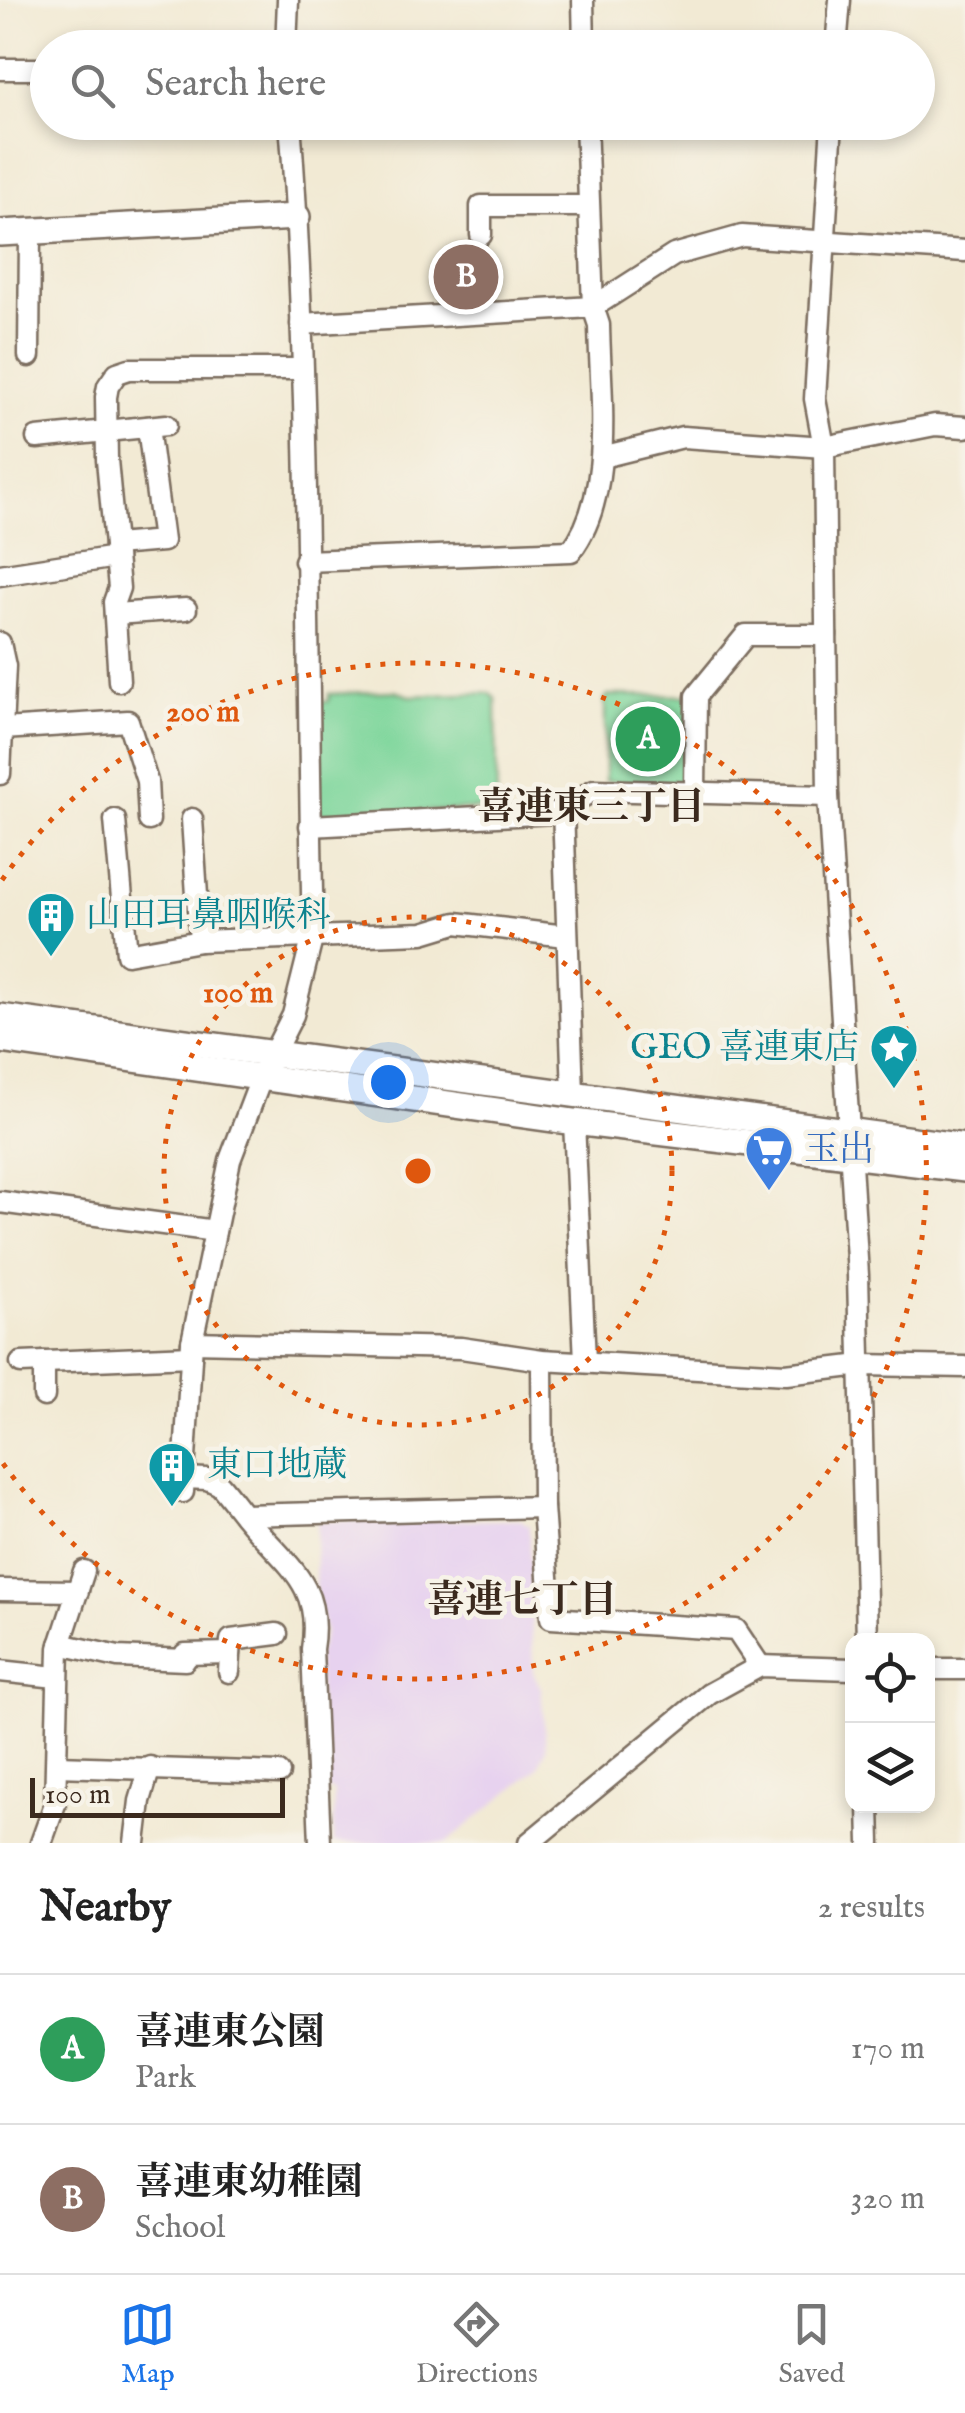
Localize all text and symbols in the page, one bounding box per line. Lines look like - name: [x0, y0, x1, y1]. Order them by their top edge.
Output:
- search box: [30, 30, 935, 140]
- icon: search: [65, 58, 120, 113]
- text: Search here: [145, 61, 326, 109]
- pin: B: [434, 240, 498, 314]
- text: 200 m: [166, 694, 240, 732]
- pin: A: [616, 702, 680, 776]
- district label: 喜連東三丁目: [477, 785, 705, 833]
- building icon: 山田耳鼻咽喉科: [25, 890, 77, 958]
- place label: 山田耳鼻咽喉科: [86, 894, 331, 939]
- text: 100 m: [203, 975, 273, 1013]
- place icon: GEO 喜連東店: [868, 1022, 920, 1090]
- place label: GEO 喜連東店: [630, 1026, 859, 1071]
- your location: [363, 1057, 414, 1108]
- supermarket icon: 玉出: [743, 1124, 795, 1192]
- place label: 玉出: [804, 1128, 874, 1173]
- centre of rings: [400, 1153, 436, 1189]
- building icon: 東口地蔵: [146, 1440, 198, 1508]
- place label: 東口地蔵: [207, 1444, 347, 1489]
- district label: 喜連七丁目: [427, 1578, 617, 1626]
- map controls: [845, 1633, 935, 1813]
- button: locate: [845, 1633, 935, 1723]
- button: layers: [845, 1723, 935, 1813]
- scale bar: [30, 1773, 285, 1818]
- text: 100 m: [45, 1778, 111, 1813]
- text: Nearby: [40, 1882, 171, 1935]
- text: 2 results: [818, 1888, 925, 1929]
- text: 喜連東公園: [135, 2010, 325, 2058]
- text: A: [62, 2029, 83, 2070]
- text: 170 m: [851, 2029, 925, 2070]
- text: Park: [135, 2058, 196, 2099]
- text: 喜連東幼稚園: [135, 2160, 363, 2208]
- text: B: [62, 2179, 83, 2220]
- text: 320 m: [851, 2179, 925, 2220]
- text: School: [135, 2208, 225, 2249]
- tab: Map: [120, 2297, 175, 2392]
- tab: Directions: [416, 2297, 538, 2392]
- tab: Saved: [778, 2297, 845, 2392]

